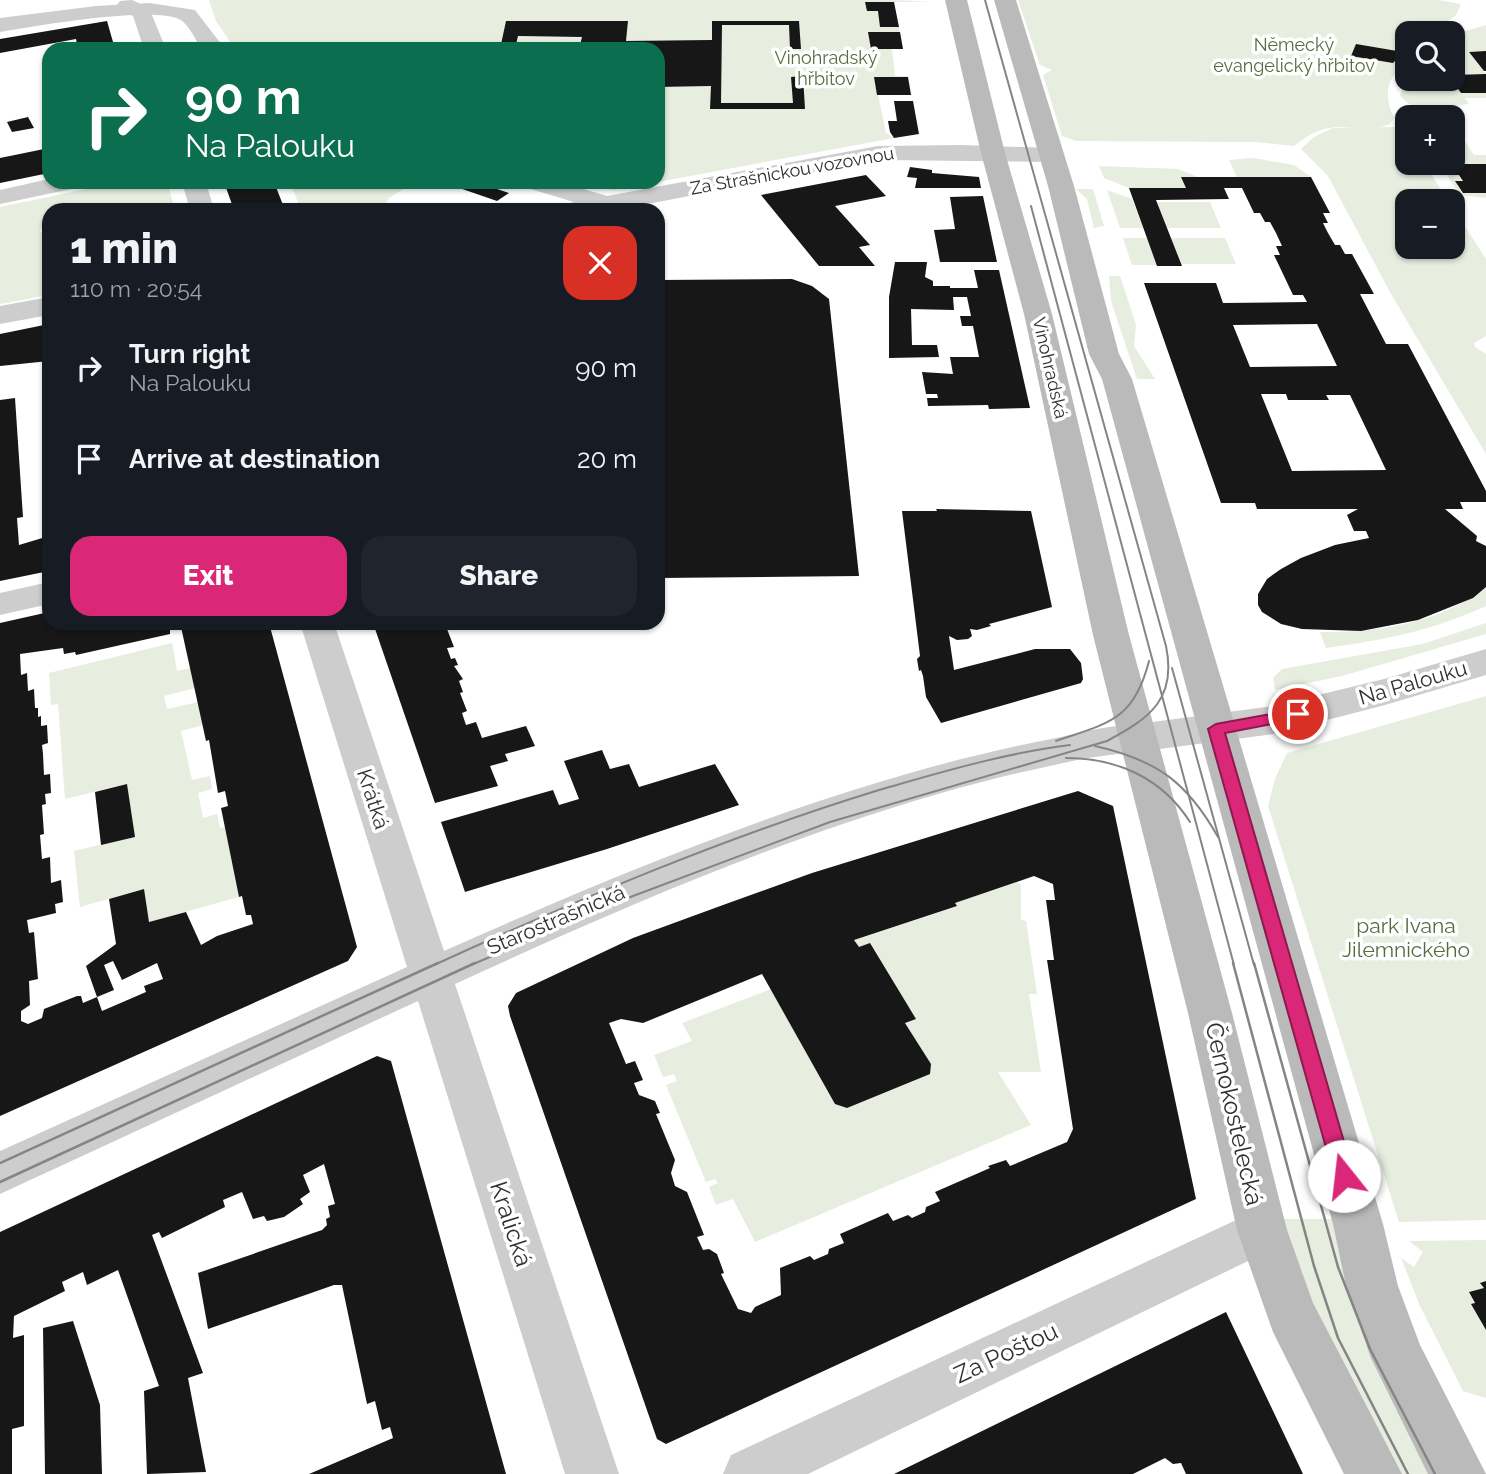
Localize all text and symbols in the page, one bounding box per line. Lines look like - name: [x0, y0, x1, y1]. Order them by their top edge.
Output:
- map controls: [1395, 21, 1465, 259]
- button: search: [1395, 21, 1465, 91]
- park label: Německý evangelický hřbitov: [1213, 34, 1375, 76]
- park label: Vinohradský hřbitov: [774, 47, 878, 89]
- text: 90 m: [185, 68, 301, 125]
- icon: right: [70, 70, 161, 161]
- button: +: [1395, 105, 1465, 175]
- text: Na Palouku: [185, 127, 355, 164]
- street label: Za Strašnickou vozovnou: [688, 142, 895, 199]
- button: −: [1395, 189, 1465, 259]
- text: 1 min: [70, 224, 178, 273]
- button: close: [563, 226, 637, 300]
- text: 110 m · 20:54: [70, 275, 202, 302]
- street label: Vinohradská: [1029, 315, 1072, 420]
- text: Turn right: [129, 339, 250, 369]
- icon: right: [70, 349, 108, 387]
- text: 90 m: [575, 353, 637, 383]
- text: Na Palouku: [129, 369, 251, 396]
- icon: arrive: [70, 440, 108, 478]
- text: Arrive at destination: [129, 444, 380, 474]
- text: 20 m: [577, 444, 637, 474]
- button: Exit: [70, 536, 347, 616]
- button: Share: [361, 536, 637, 616]
- street label: Na Palouku: [1356, 655, 1470, 710]
- pin: [1268, 684, 1328, 744]
- icon: arrive: [1279, 695, 1317, 733]
- street label: Krátká: [352, 766, 395, 832]
- street label: Starostrašnická: [483, 879, 629, 960]
- park label: park Ivana Jilemnického: [1342, 913, 1470, 962]
- street label: Černokostelecká: [1199, 1020, 1270, 1208]
- position arrow: [1307, 1139, 1381, 1213]
- street label: Kralická: [484, 1178, 539, 1270]
- street label: Za Poštou: [949, 1316, 1062, 1389]

